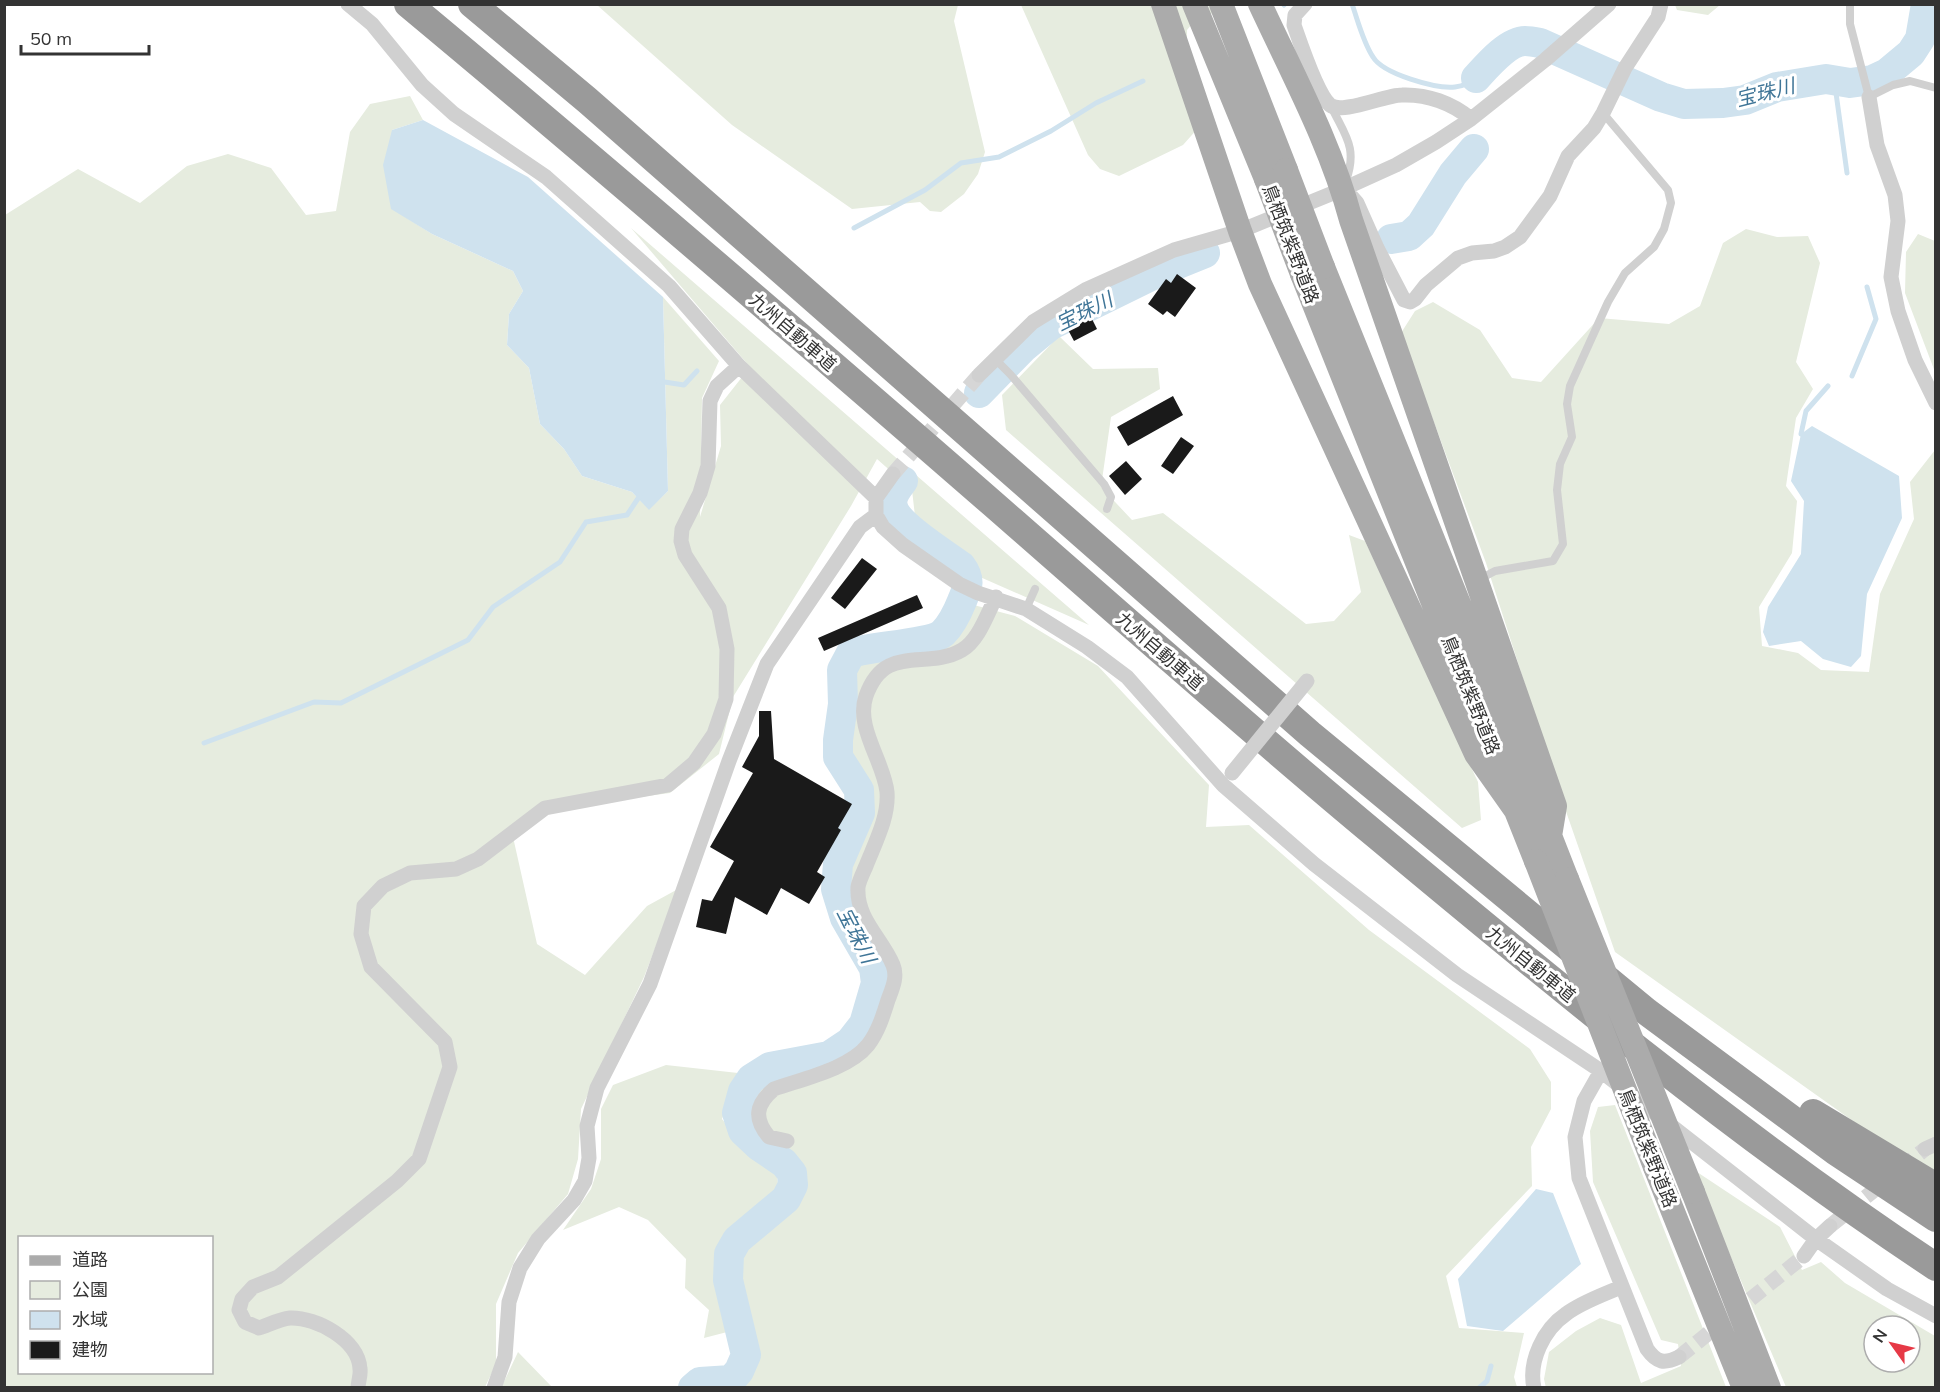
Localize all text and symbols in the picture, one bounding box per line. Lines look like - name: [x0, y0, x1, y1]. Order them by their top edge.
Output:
- scale bar: [21, 18, 148, 56]
- text: 50 m: [30, 27, 72, 50]
- water label: 宝珠川: [1733, 72, 1799, 111]
- street label: 鳥栖筑紫野道路: [1258, 181, 1324, 307]
- water label: 宝珠川: [1052, 286, 1118, 335]
- street label: 九州自動車道: [745, 288, 841, 376]
- street label: 九州自動車道: [1112, 607, 1208, 695]
- street label: 鳥栖筑紫野道路: [1437, 632, 1505, 758]
- water label: 宝珠川: [832, 903, 883, 969]
- street label: 九州自動車道: [1482, 921, 1580, 1007]
- street label: 鳥栖筑紫野道路: [1614, 1085, 1682, 1211]
- legend: [18, 1236, 213, 1374]
- text: 道路: [72, 1248, 108, 1271]
- text: 公園: [72, 1278, 108, 1301]
- text: 水域: [72, 1308, 108, 1331]
- north arrow: [1862, 1314, 1922, 1374]
- text: N: [1868, 1325, 1891, 1346]
- text: 建物: [72, 1338, 108, 1361]

